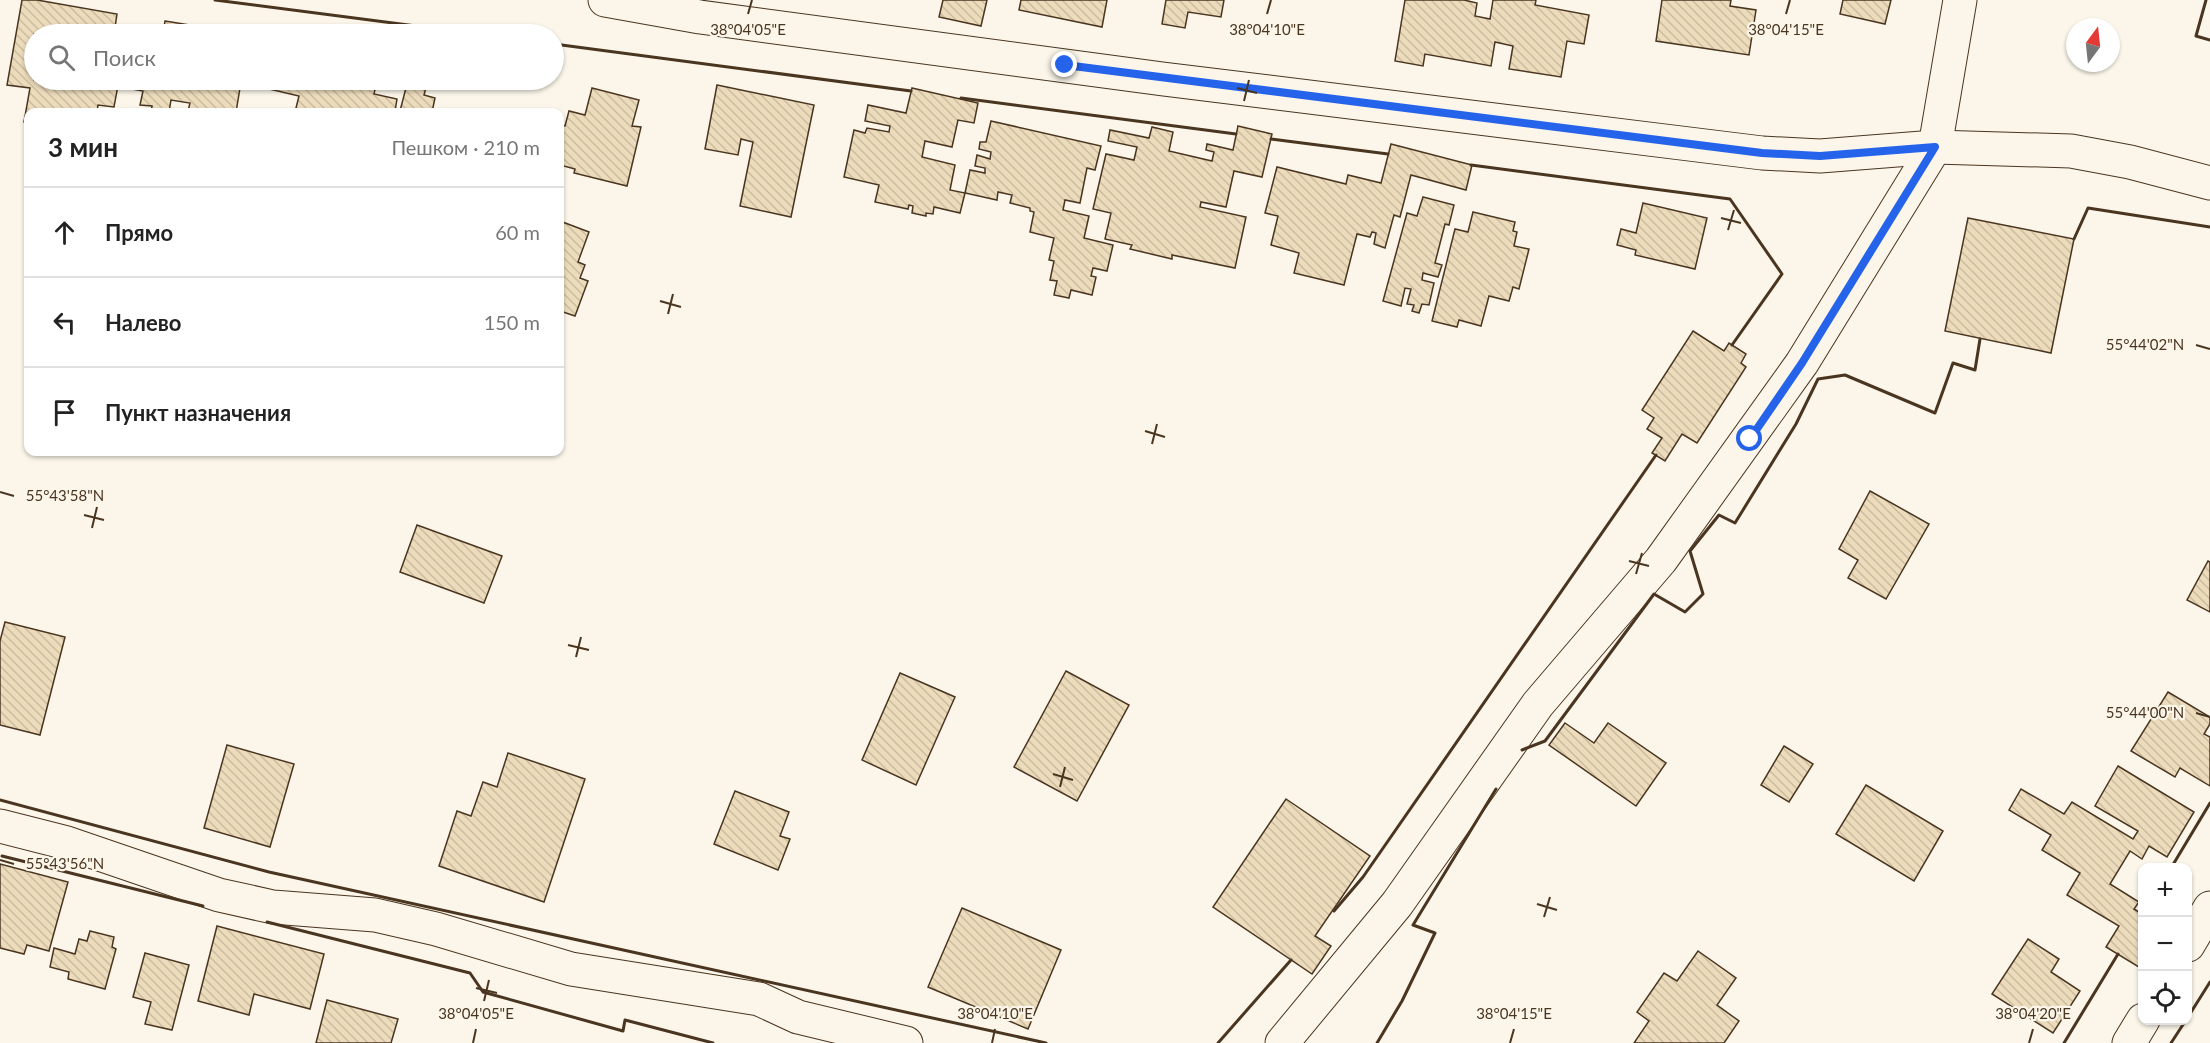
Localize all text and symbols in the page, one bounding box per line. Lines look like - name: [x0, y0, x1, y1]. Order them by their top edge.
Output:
- north arrow: [2066, 18, 2120, 72]
- text: 38°04'05"E: [710, 20, 786, 38]
- text: 38°04'10"E: [1229, 20, 1305, 38]
- text: 38°04'15"E: [1748, 20, 1824, 38]
- search box: [24, 24, 564, 90]
- icon: search: [45, 41, 78, 74]
- text: Поиск: [93, 44, 156, 71]
- route end: [1051, 51, 1077, 77]
- text: 3 мин: [48, 131, 118, 163]
- text: Пешком · 210 m: [391, 135, 540, 159]
- icon: ahead: [48, 216, 81, 249]
- text: Прямо: [105, 219, 173, 246]
- text: 60 m: [495, 220, 540, 244]
- icon: left: [48, 306, 81, 339]
- text: Налево: [105, 309, 181, 336]
- text: 150 m: [484, 310, 540, 334]
- text: 55°44'02"N: [2106, 335, 2184, 353]
- icon: arrive: [48, 396, 81, 429]
- text: Пункт назначения: [105, 399, 291, 426]
- route start: [1736, 425, 1762, 451]
- text: 55°43'58"N: [26, 486, 104, 504]
- text: 55°44'00"N: [2106, 703, 2184, 721]
- text: 55°43'56"N: [26, 854, 104, 872]
- map controls: [2138, 863, 2192, 1025]
- button: +: [2138, 863, 2192, 917]
- button: −: [2138, 917, 2192, 971]
- button: locate: [2138, 971, 2192, 1025]
- text: 38°04'05"E: [438, 1004, 514, 1022]
- text: 38°04'10"E: [957, 1004, 1033, 1022]
- text: 38°04'15"E: [1476, 1004, 1552, 1022]
- text: 38°04'20"E: [1995, 1004, 2071, 1022]

